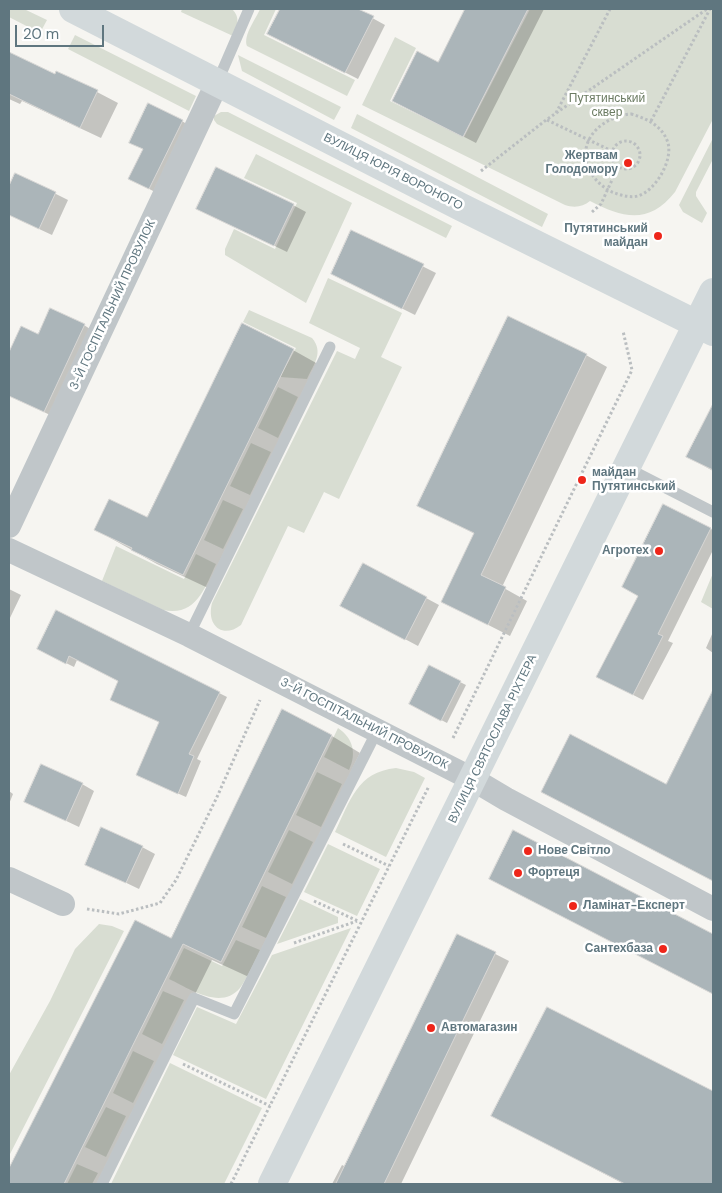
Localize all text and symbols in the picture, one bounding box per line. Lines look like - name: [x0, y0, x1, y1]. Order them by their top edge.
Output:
- scale bar: [18, 15, 106, 47]
- text: 20 m: [23, 24, 59, 44]
- park label: Путятинський сквер: [569, 92, 645, 120]
- street label: ВУЛИЦЯ ЮРІЯ ВОРОНОГО: [321, 131, 465, 213]
- place label: Жертвам Голодомору: [545, 149, 618, 177]
- marker: Жертвам Голодомору: [622, 157, 634, 169]
- street label: 3-Й ГОСПІТАЛЬНИЙ ПРОВУЛОК: [67, 218, 159, 392]
- place label: Путятинський майдан: [564, 222, 648, 250]
- marker: Путятинський майдан: [652, 230, 664, 242]
- place label: майдан Путятинський: [592, 466, 676, 494]
- marker: майдан Путятинський: [576, 474, 588, 486]
- place label: Агротех: [602, 544, 649, 558]
- marker: Агротех: [653, 545, 665, 557]
- street label: ВУЛИЦЯ СВЯТОСЛАВА РІХТЕРА: [446, 652, 540, 826]
- street label: 3-Й ГОСПІТАЛЬНИЙ ПРОВУЛОК: [278, 675, 450, 773]
- place label: Нове Світло: [538, 844, 611, 858]
- marker: Нове Світло: [522, 845, 534, 857]
- place label: Фортеця: [528, 866, 580, 880]
- marker: Фортеця: [512, 867, 524, 879]
- place label: Ламінат-Експерт: [583, 899, 685, 913]
- marker: Ламінат-Експерт: [567, 900, 579, 912]
- place label: Сантехбаза: [585, 942, 653, 956]
- marker: Сантехбаза: [657, 943, 669, 955]
- place label: Автомагазин: [441, 1021, 518, 1035]
- marker: Автомагазин: [425, 1022, 437, 1034]

